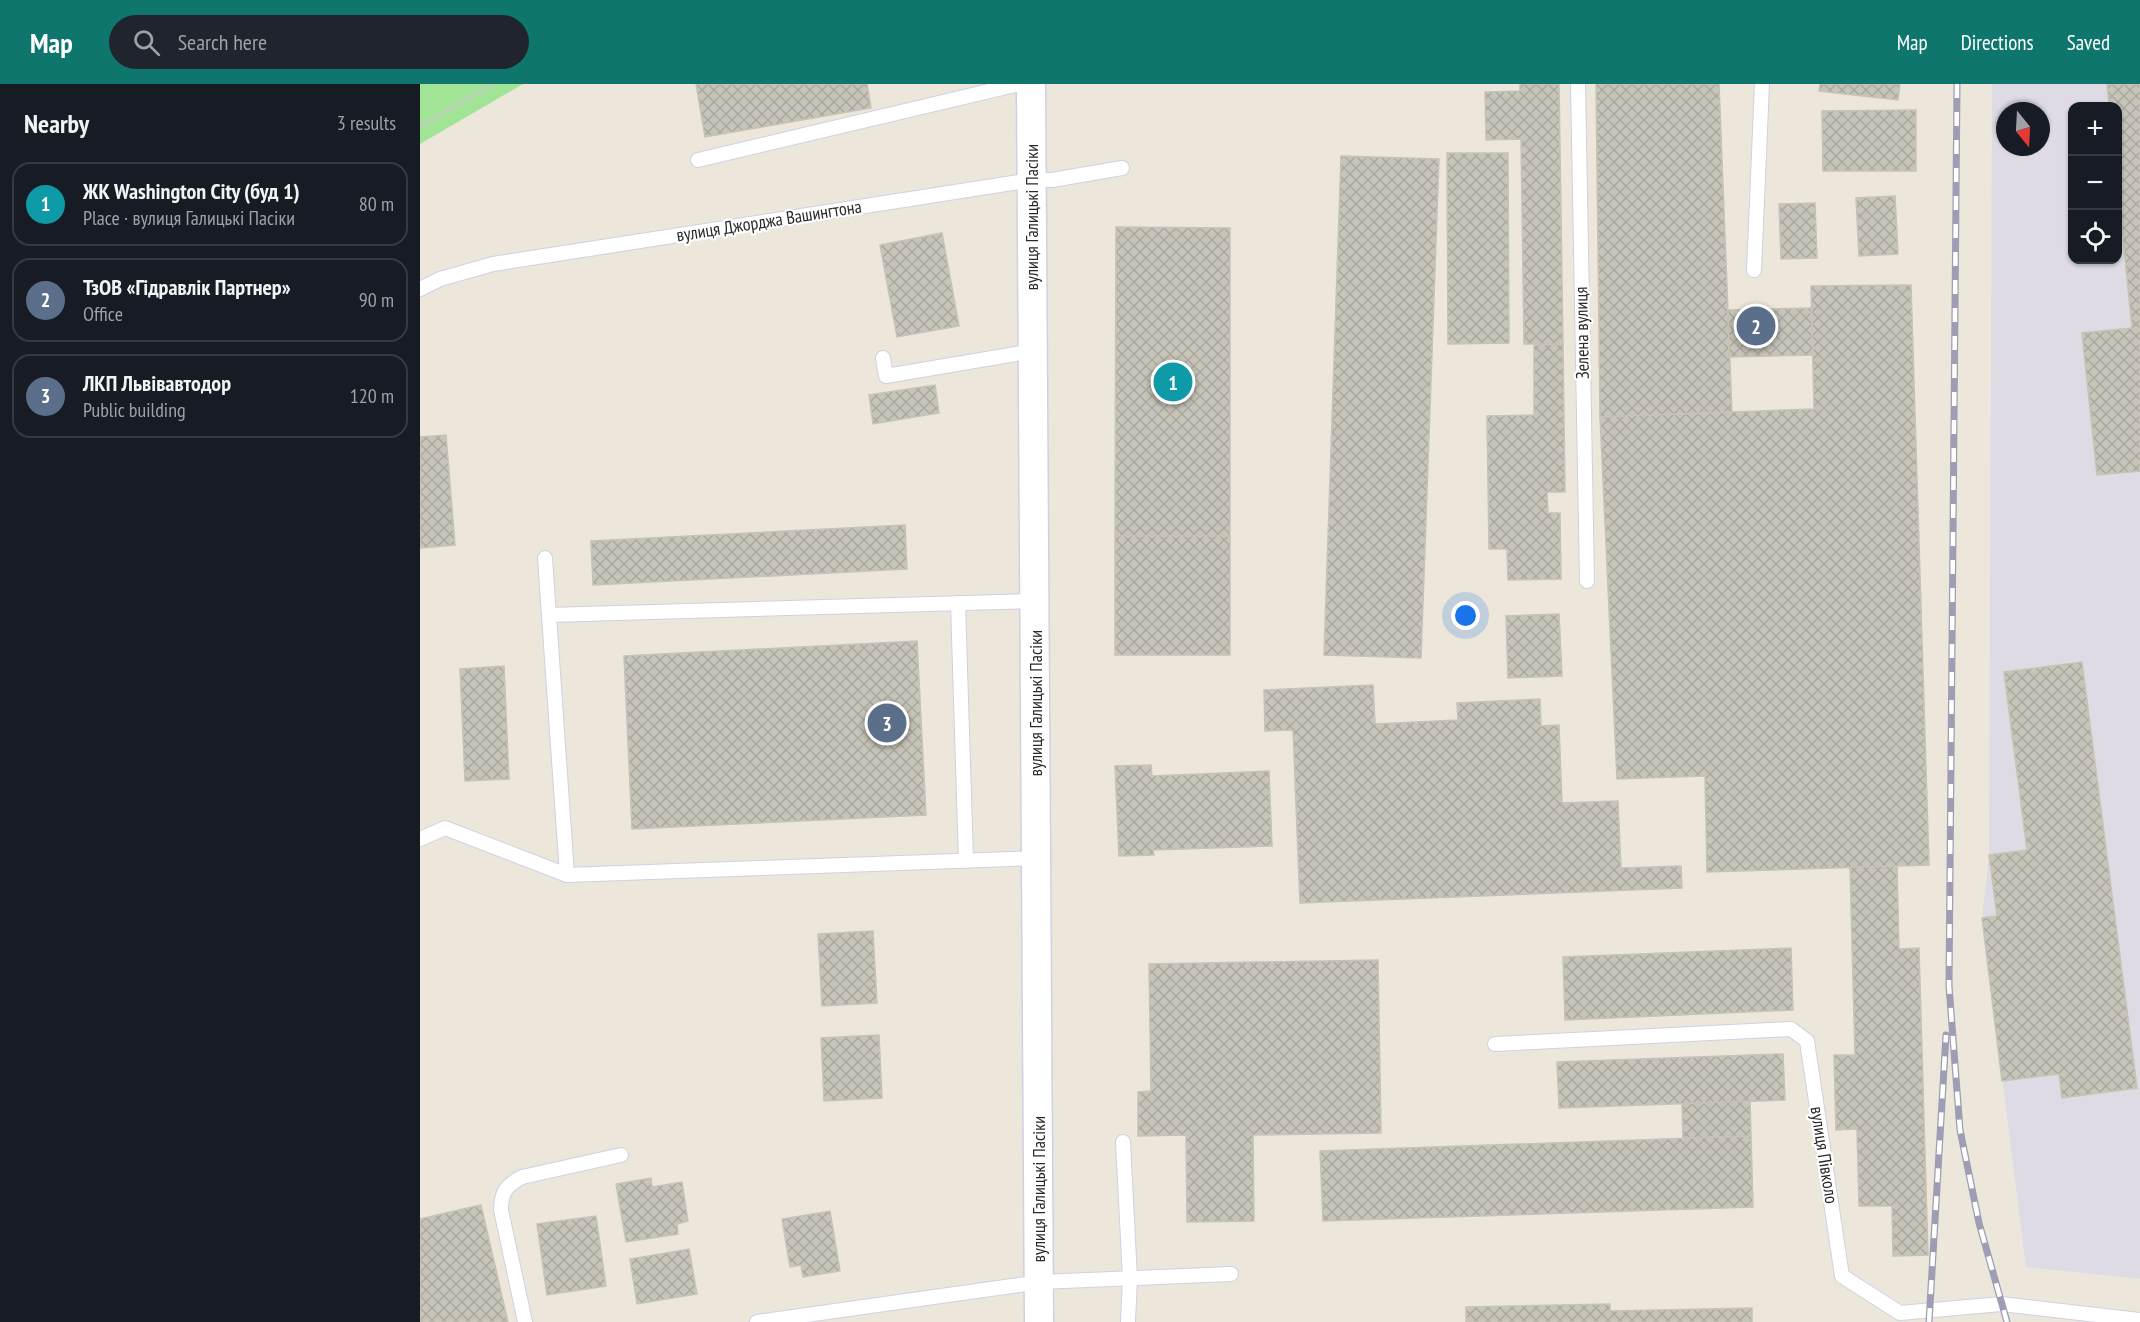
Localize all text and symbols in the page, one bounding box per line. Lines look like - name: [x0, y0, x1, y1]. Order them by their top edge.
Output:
- search box: [109, 15, 529, 69]
- text: Map: [30, 24, 73, 61]
- icon: search: [130, 26, 163, 59]
- text: Search here: [178, 28, 267, 56]
- text: Map: [1897, 29, 1928, 56]
- text: Directions: [1961, 29, 2034, 56]
- text: Saved: [2067, 29, 2110, 56]
- north arrow: [1996, 102, 2050, 156]
- map controls: [2068, 102, 2122, 264]
- button: +: [2068, 102, 2122, 156]
- text: Nearby: [24, 107, 89, 140]
- text: 3 results: [337, 110, 396, 136]
- street label: вулиця Галицькі Пасіки: [1020, 144, 1043, 290]
- button: −: [2068, 156, 2122, 210]
- text: ЖК Washington City (буд 1): [83, 177, 300, 205]
- text: 1: [41, 191, 50, 217]
- text: 80 m: [359, 191, 394, 217]
- street label: вулиця Джорджа Вашингтона: [675, 195, 863, 246]
- text: Place · вулиця Галицькі Пасіки: [83, 205, 295, 231]
- button: locate: [2068, 210, 2122, 264]
- text: ТзОВ «Гідравлік Партнер»: [83, 273, 291, 301]
- text: 2: [41, 287, 50, 313]
- text: 90 m: [359, 287, 394, 313]
- street label: Зелена вулиця: [1569, 287, 1594, 379]
- text: Office: [83, 301, 123, 327]
- pin: 2: [1736, 304, 1776, 348]
- pin: 1: [1154, 360, 1192, 404]
- text: ЛКП Львівавтодор: [83, 369, 231, 397]
- text: 3: [41, 383, 50, 409]
- text: 120 m: [350, 383, 394, 409]
- text: Public building: [83, 397, 186, 423]
- your location: [1451, 601, 1480, 630]
- street label: вулиця Галицькі Пасіки: [1024, 630, 1047, 776]
- pin: 3: [868, 700, 906, 746]
- street label: вулиця Півколо: [1805, 1105, 1844, 1205]
- street label: вулиця Галицькі Пасіки: [1027, 1116, 1050, 1262]

